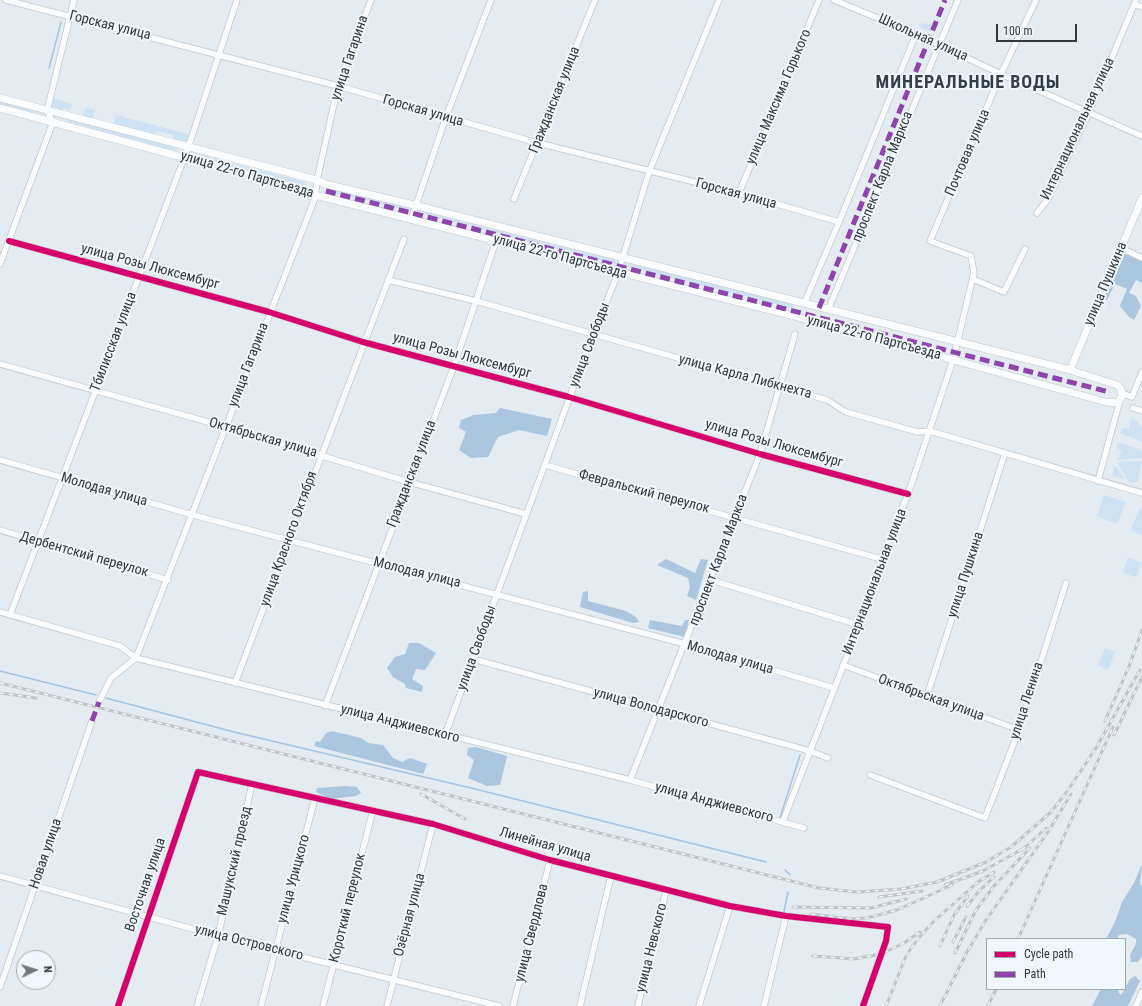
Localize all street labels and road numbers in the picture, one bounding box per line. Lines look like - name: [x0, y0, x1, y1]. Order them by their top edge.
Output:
- street label: Горская улица: [68, 8, 152, 44]
- street label: Школьная улица: [876, 11, 970, 65]
- street label: улица Гагарина: [328, 13, 372, 103]
- street label: улица Максима Горького: [743, 27, 815, 167]
- street label: Гражданская улица: [526, 44, 584, 156]
- street label: Интернациональная улица: [1038, 55, 1118, 203]
- street label: Горская улица: [381, 91, 465, 131]
- street label: Почтовая улица: [942, 107, 994, 199]
- street label: проспект Карла Маркса: [849, 109, 917, 245]
- street label: улица 22-го Партсъезда: [178, 148, 316, 202]
- street label: Горская улица: [694, 175, 778, 213]
- street label: улица 22-го Партсъезда: [491, 231, 629, 283]
- street label: улица Розы Люксембург: [79, 240, 221, 294]
- street label: улица Пушкина: [1081, 240, 1131, 328]
- street label: Тбилисская улица: [87, 290, 141, 394]
- street label: улица Свободы: [566, 300, 614, 390]
- street label: улица 22-го Партсъезда: [805, 312, 943, 364]
- street label: улица Гагарина: [225, 320, 273, 410]
- street label: улица Розы Люксембург: [391, 329, 533, 383]
- street label: улица Карла Либкнехта: [677, 351, 813, 403]
- street label: Октябрьская улица: [207, 415, 319, 461]
- street label: улица Розы Люксембург: [703, 416, 845, 472]
- street label: Гражданская улица: [384, 418, 440, 530]
- street label: Февральский переулок: [577, 466, 711, 518]
- street label: улица Красного Октября: [257, 469, 321, 609]
- street label: Молодая улица: [59, 470, 149, 510]
- street label: проспект Карла Маркса: [686, 492, 752, 628]
- street label: Интернациональная улица: [839, 506, 911, 658]
- street label: Дербентский переулок: [18, 529, 150, 581]
- street label: улица Пушкина: [944, 530, 988, 620]
- street label: Молодая улица: [372, 554, 462, 592]
- street label: улица Свободы: [454, 603, 500, 693]
- street label: Молодая улица: [685, 638, 775, 678]
- street label: улица Ленина: [1007, 660, 1047, 742]
- street label: Октябрьская улица: [876, 671, 986, 725]
- street label: улица Володарского: [592, 685, 710, 731]
- street label: улица Анджиевского: [339, 701, 461, 747]
- street label: улица Анджиевского: [653, 779, 775, 827]
- street label: Машукский проезд: [214, 805, 256, 917]
- street label: Новая улица: [26, 817, 66, 891]
- street label: Линейная улица: [497, 824, 593, 866]
- street label: улица Урицкого: [274, 833, 314, 925]
- street label: Восточная улица: [122, 836, 170, 934]
- street label: Короткий переулок: [326, 852, 370, 964]
- street label: Озёрная улица: [391, 871, 429, 959]
- street label: улица Свердлова: [512, 882, 552, 984]
- street label: улица Невского: [633, 902, 671, 994]
- street label: улица Островского: [193, 921, 305, 965]

